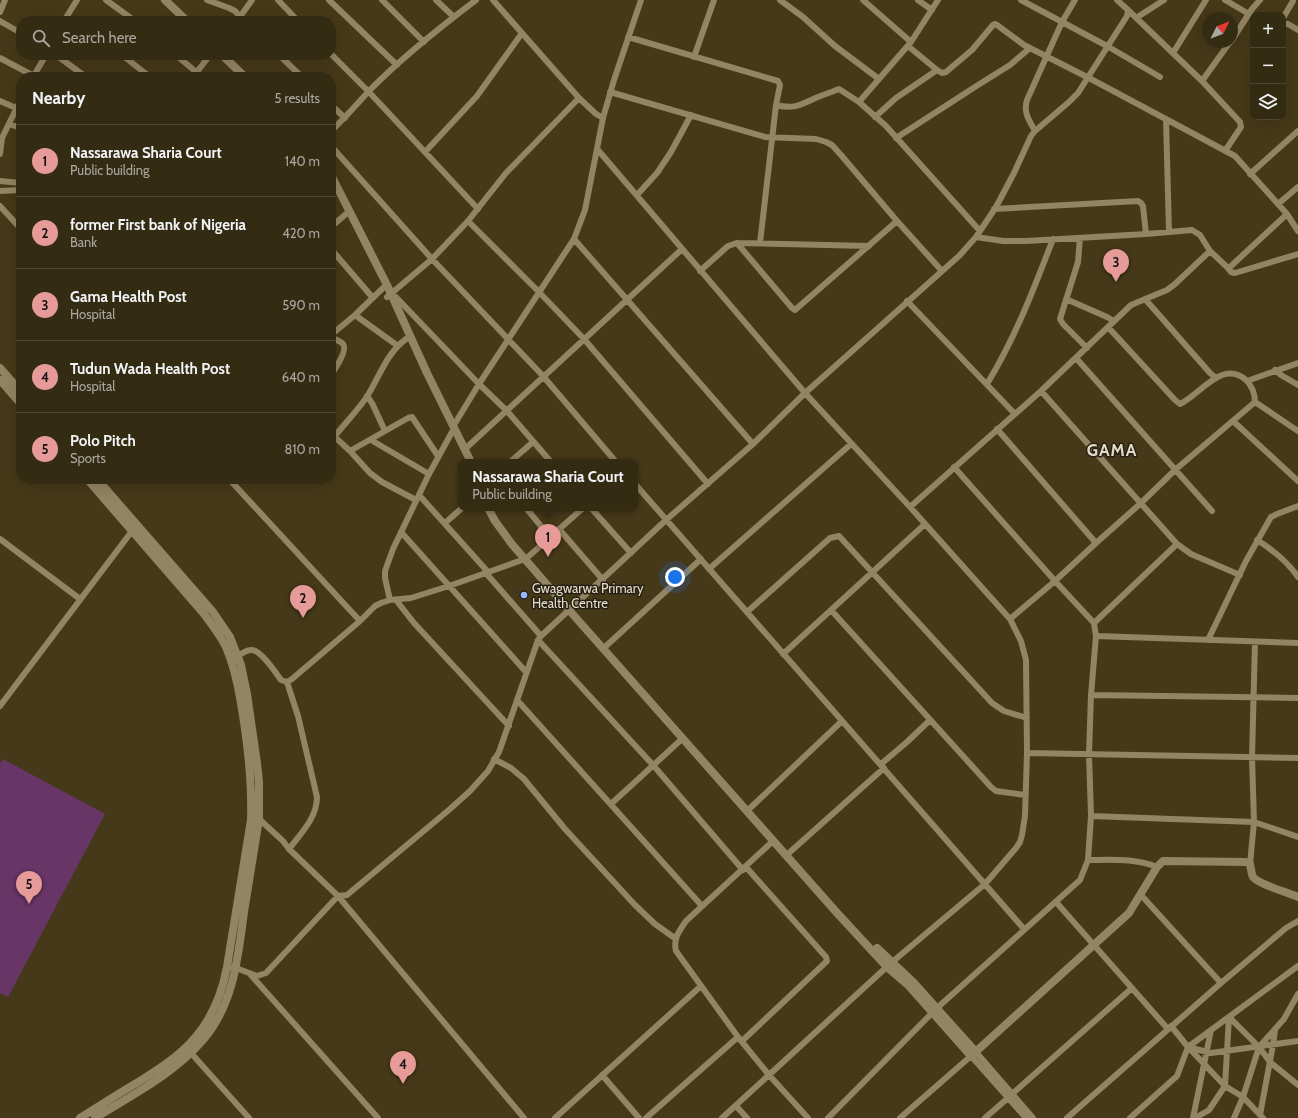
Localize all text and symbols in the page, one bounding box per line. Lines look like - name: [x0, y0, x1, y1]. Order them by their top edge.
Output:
- north arrow: [1202, 12, 1238, 48]
- map controls: [1250, 12, 1286, 120]
- button: +: [1250, 12, 1286, 48]
- search box: [16, 16, 336, 60]
- icon: search: [30, 27, 52, 49]
- text: Search here: [62, 29, 137, 47]
- button: −: [1250, 48, 1286, 84]
- button: layers: [1250, 84, 1286, 120]
- text: Nearby: [32, 88, 85, 108]
- text: 5 results: [274, 90, 320, 106]
- text: Nassarawa Sharia Court: [70, 144, 222, 162]
- text: 1: [43, 153, 47, 169]
- text: 140 m: [285, 153, 320, 169]
- text: Public building: [70, 162, 150, 178]
- text: former First bank of Nigeria: [70, 216, 246, 234]
- text: 2: [42, 225, 48, 241]
- text: 420 m: [282, 225, 320, 241]
- text: Bank: [70, 234, 97, 250]
- pin: 3: [1103, 249, 1129, 282]
- text: Gama Health Post: [70, 288, 187, 306]
- text: 3: [41, 297, 49, 313]
- text: 590 m: [282, 297, 320, 313]
- text: Hospital: [70, 306, 115, 322]
- text: Tudun Wada Health Post: [70, 360, 230, 378]
- text: 4: [41, 369, 49, 385]
- text: 640 m: [282, 369, 320, 385]
- text: Hospital: [70, 378, 115, 394]
- text: Polo Pitch: [70, 432, 136, 450]
- district label: GAMA: [1087, 440, 1137, 460]
- text: 5: [42, 441, 48, 457]
- text: 810 m: [284, 441, 320, 457]
- text: Sports: [70, 450, 106, 466]
- popup: [458, 459, 638, 511]
- text: Nassarawa Sharia Court: [472, 468, 624, 486]
- text: Public building: [472, 486, 552, 502]
- pin: 1: [535, 524, 561, 557]
- your location: [665, 567, 685, 587]
- place label: Gwagwarwa Primary Health Centre: [532, 580, 644, 611]
- pin: 2: [290, 585, 316, 618]
- marker: Gwagwarwa Primary Health Centre: [519, 590, 529, 600]
- pin: 5: [16, 871, 42, 904]
- pin: 4: [390, 1051, 416, 1084]

